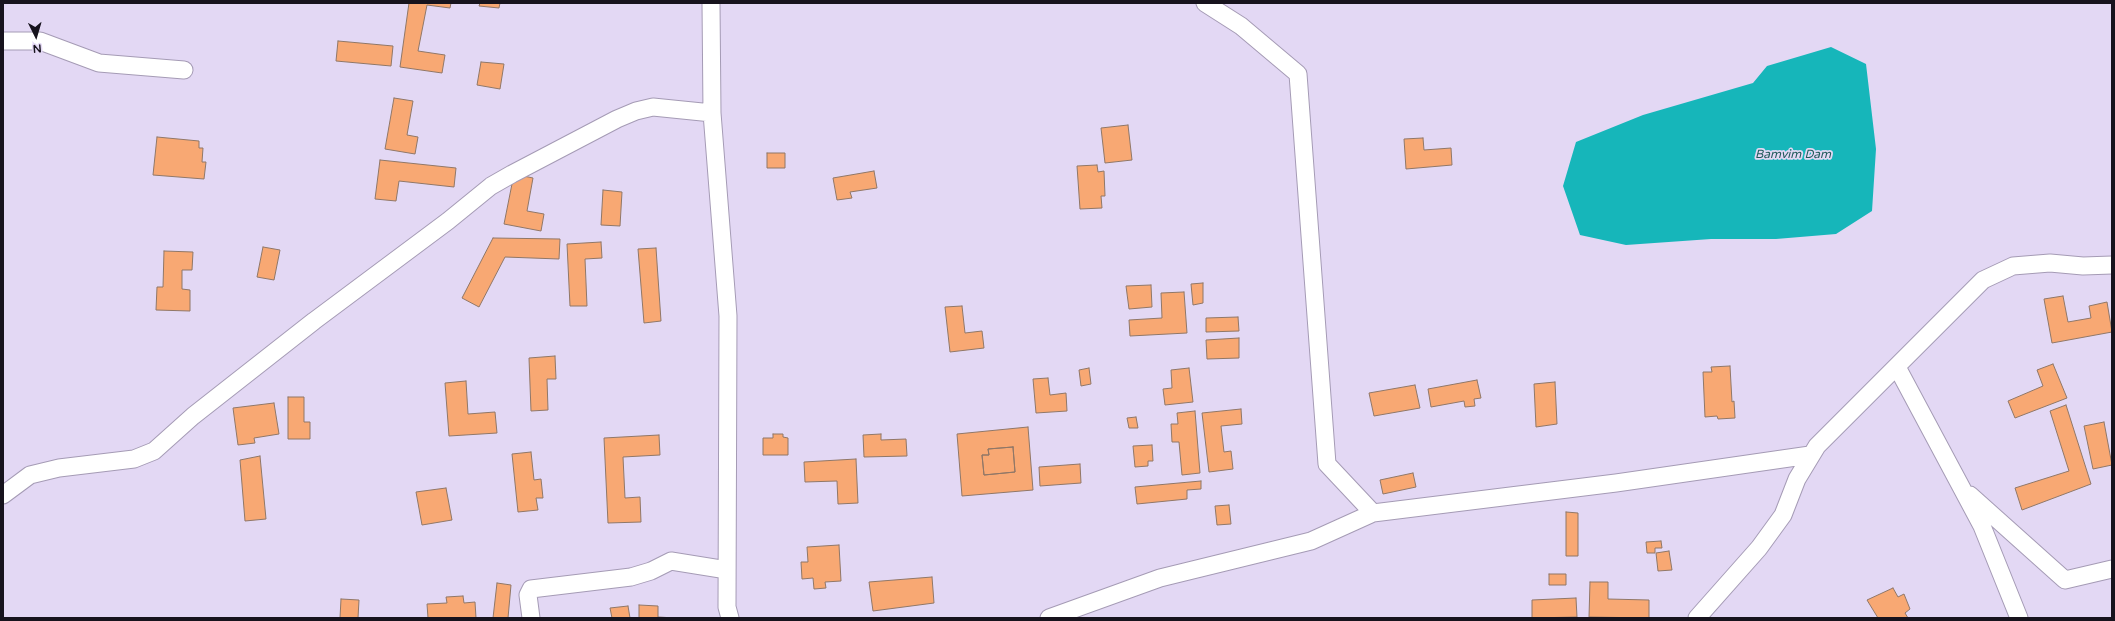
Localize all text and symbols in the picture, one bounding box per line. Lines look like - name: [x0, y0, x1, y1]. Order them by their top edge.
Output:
- north arrow: [16, 16, 56, 56]
- text: N: [32, 42, 42, 55]
- water label: Bamvim Dam: [1755, 148, 1831, 162]

